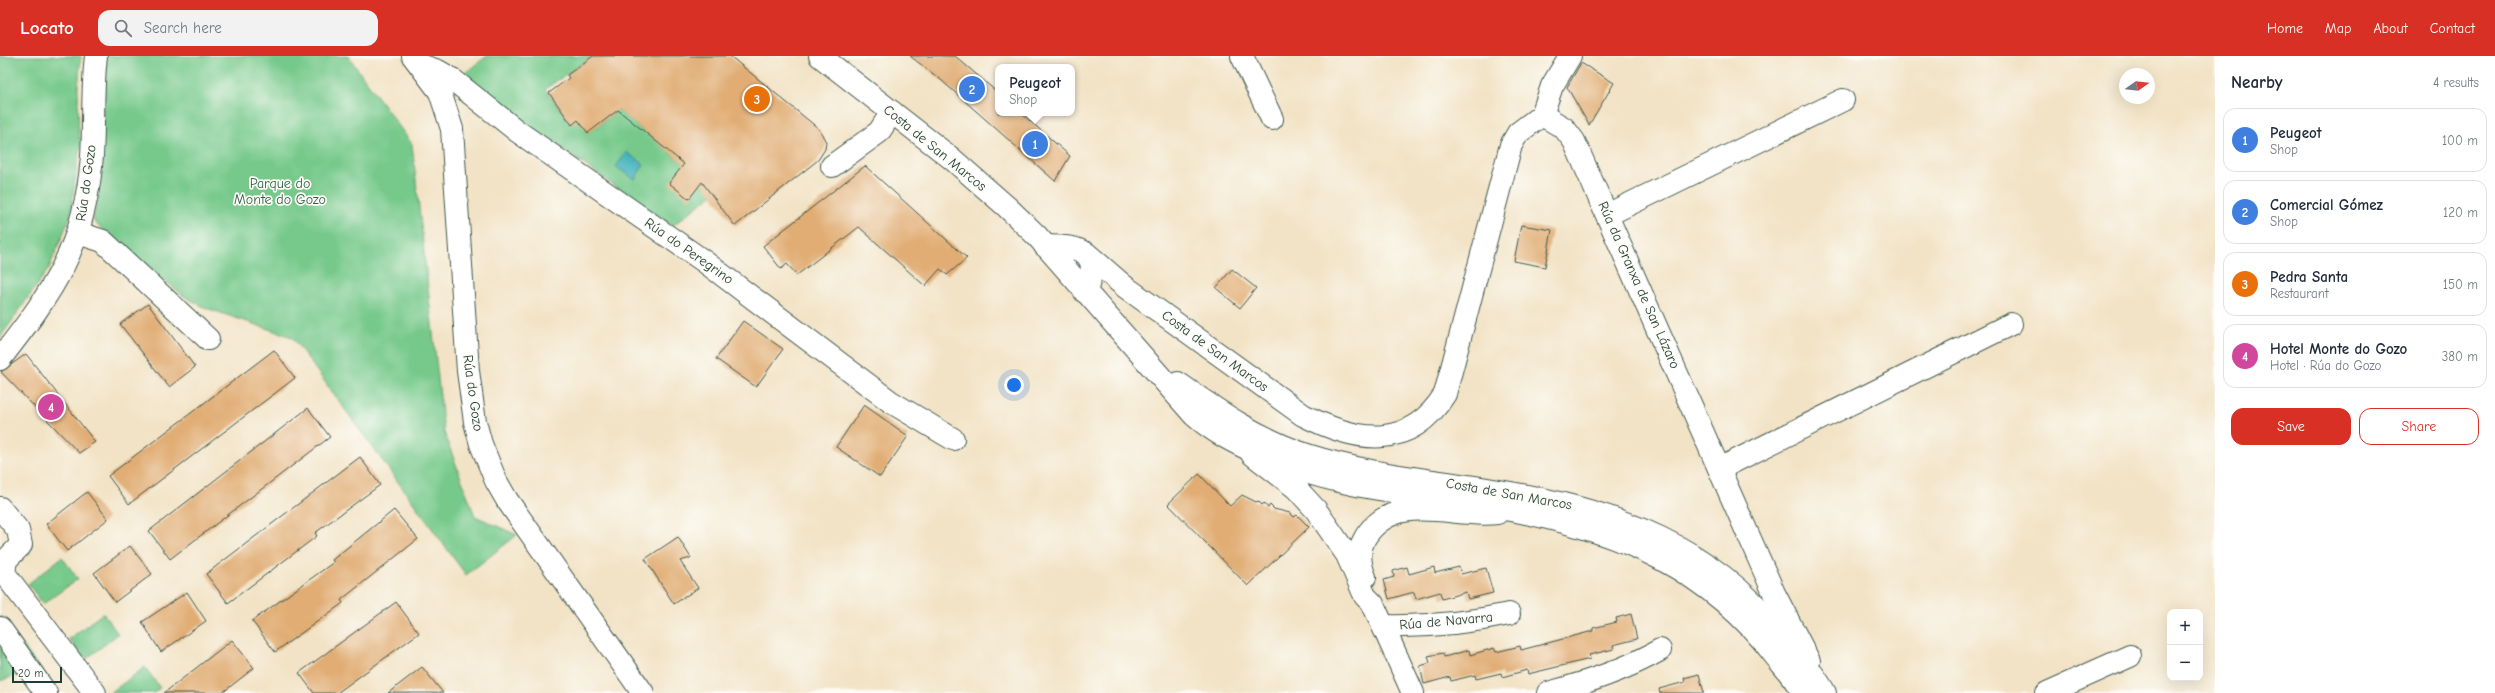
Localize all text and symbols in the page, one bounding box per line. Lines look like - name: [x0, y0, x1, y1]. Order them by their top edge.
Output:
- search box: [98, 10, 378, 46]
- text: Locato: [20, 17, 74, 39]
- icon: search: [112, 17, 134, 39]
- text: Search here: [144, 19, 222, 37]
- text: Home: [2267, 20, 2303, 37]
- text: Map: [2325, 20, 2351, 37]
- text: About: [2373, 20, 2408, 37]
- text: Contact: [2430, 20, 2475, 37]
- popup: [995, 64, 1075, 116]
- north arrow: [2119, 68, 2155, 104]
- text: Nearby: [2231, 73, 2282, 92]
- pin: 2: [959, 74, 985, 104]
- text: Peugeot: [1009, 74, 1061, 92]
- text: 4 results: [2433, 75, 2479, 90]
- pin: 3: [744, 84, 770, 114]
- text: Shop: [1009, 92, 1037, 107]
- street label: Costa de San Marcos: [880, 101, 990, 195]
- text: Peugeot: [2270, 124, 2322, 142]
- pin: 1: [1022, 129, 1048, 159]
- text: 1: [2242, 133, 2248, 148]
- text: 100 m: [2442, 133, 2478, 148]
- text: Shop: [2270, 142, 2298, 157]
- street label: Rúa do Gozo: [72, 144, 100, 222]
- park label: Parque do Monte do Gozo: [234, 175, 326, 208]
- text: Comercial Gómez: [2270, 196, 2383, 214]
- street label: Rúa da Granxa de San Lázaro: [1594, 199, 1684, 371]
- text: 2: [2242, 205, 2248, 220]
- text: 120 m: [2443, 205, 2478, 220]
- street label: Rúa do Peregrino: [641, 214, 737, 288]
- text: Shop: [2270, 214, 2298, 229]
- text: Pedra Santa: [2270, 268, 2348, 286]
- text: 3: [2242, 277, 2248, 292]
- text: 150 m: [2443, 277, 2478, 292]
- text: Restaurant: [2270, 286, 2329, 301]
- street label: Costa de San Marcos: [1158, 307, 1272, 396]
- text: Hotel Monte do Gozo: [2270, 340, 2407, 358]
- text: 4: [2242, 349, 2248, 364]
- text: 380 m: [2442, 349, 2478, 364]
- street label: Rúa do Gozo: [459, 354, 487, 432]
- text: Hotel · Rúa do Gozo: [2270, 358, 2381, 373]
- your location: [1004, 375, 1024, 395]
- pin: 4: [38, 392, 64, 422]
- button: Save: [2231, 408, 2351, 445]
- button: Share: [2359, 408, 2479, 445]
- street label: Costa de San Marcos: [1445, 475, 1574, 513]
- street label: Rúa de Navarra: [1399, 608, 1493, 634]
- map controls: [2167, 609, 2203, 681]
- button: +: [2167, 609, 2203, 645]
- button: −: [2167, 645, 2203, 681]
- scale bar: [12, 665, 62, 684]
- text: 20 m: [18, 667, 43, 680]

